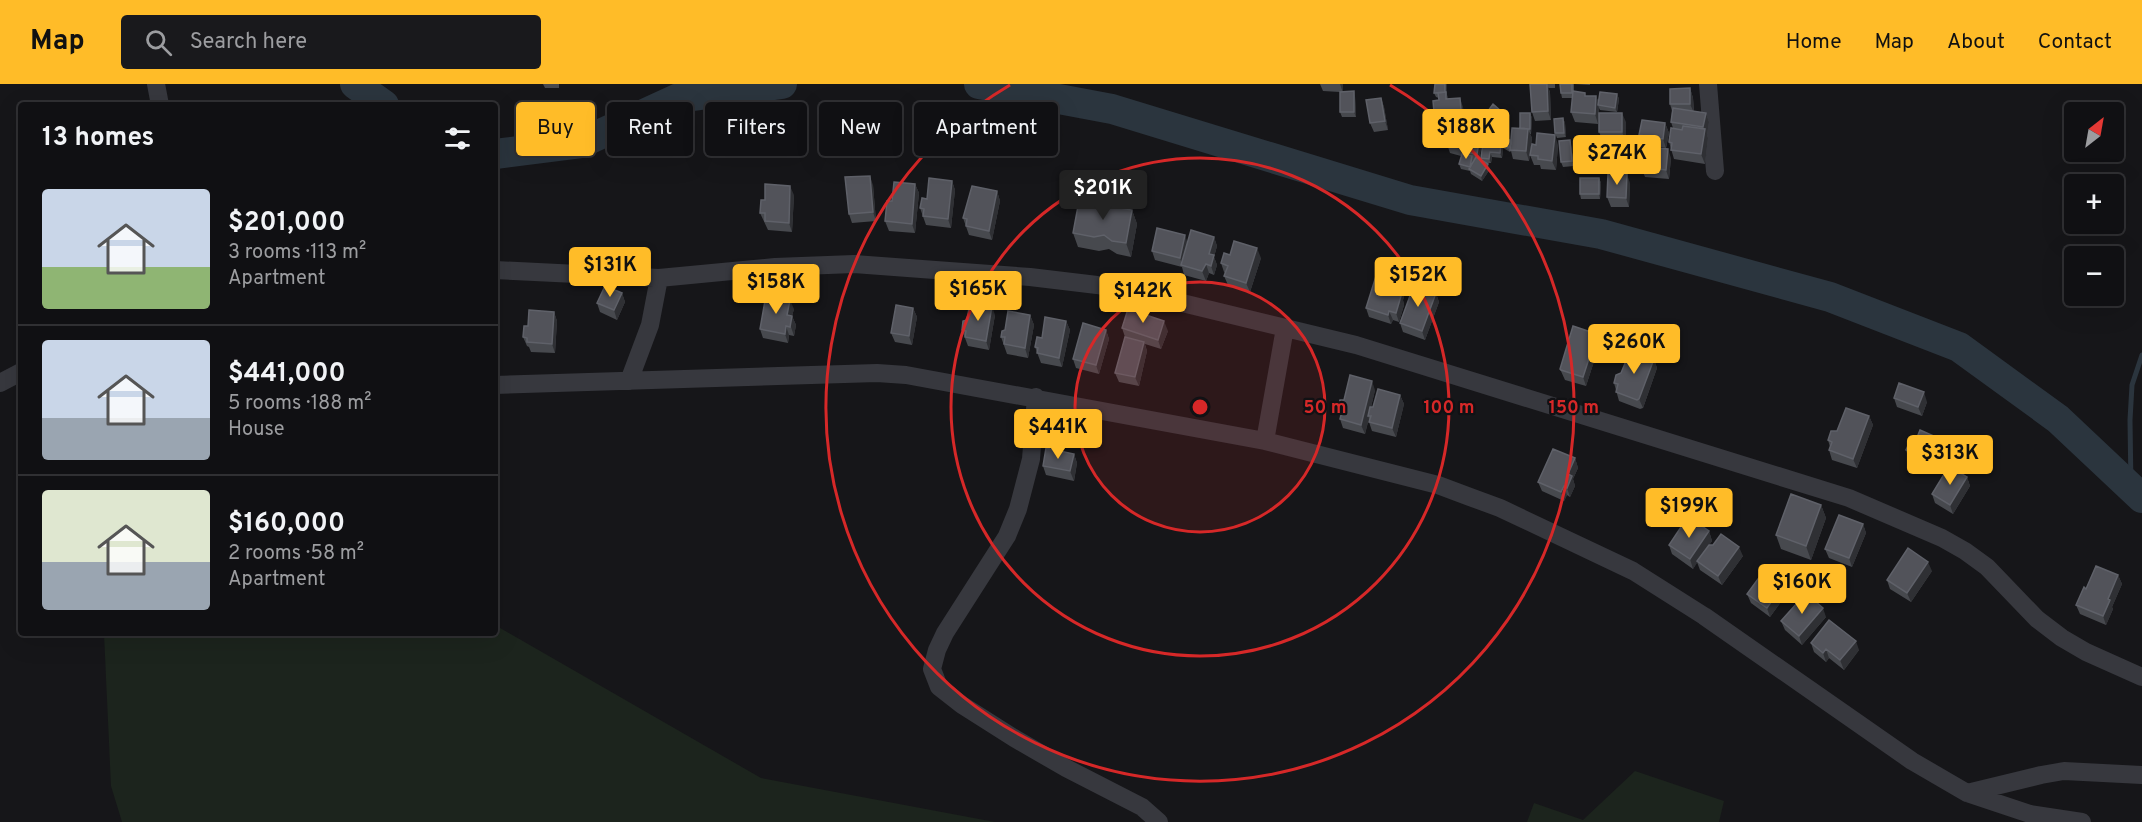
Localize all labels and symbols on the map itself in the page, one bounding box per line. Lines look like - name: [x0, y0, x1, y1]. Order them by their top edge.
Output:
- north arrow: [2064, 102, 2124, 162]
- pin: $188K: [1424, 109, 1508, 160]
- pin: $274K: [1575, 135, 1659, 186]
- pin: $201K: [1061, 170, 1145, 221]
- pin: $131K: [568, 247, 652, 298]
- pin: $152K: [1376, 257, 1460, 308]
- pin: $158K: [734, 264, 818, 315]
- pin: $165K: [936, 271, 1020, 322]
- pin: $142K: [1101, 273, 1185, 324]
- pin: $260K: [1592, 324, 1676, 375]
- centre of rings: [1190, 397, 1210, 417]
- text: 50 m: [1303, 397, 1347, 420]
- text: 100 m: [1423, 397, 1475, 420]
- text: 150 m: [1549, 397, 1599, 420]
- pin: $441K: [1016, 409, 1100, 460]
- pin: $313K: [1908, 435, 1992, 486]
- pin: $199K: [1647, 488, 1731, 539]
- pin: $160K: [1760, 564, 1844, 615]

